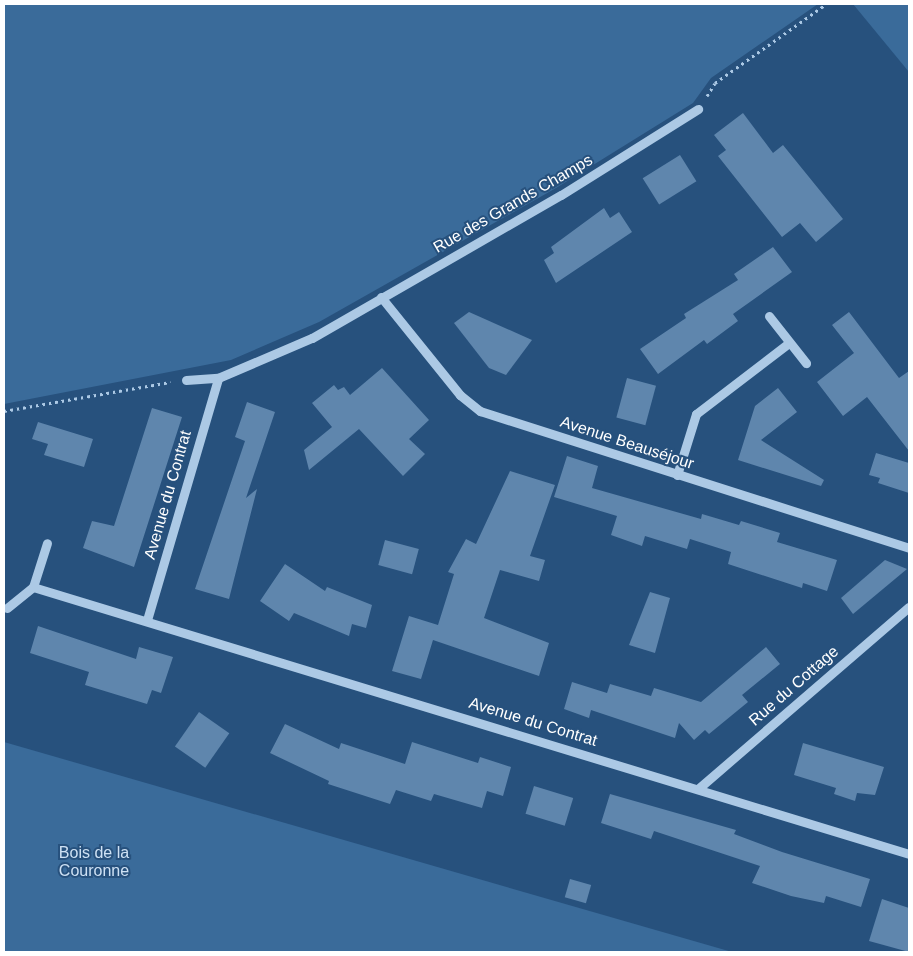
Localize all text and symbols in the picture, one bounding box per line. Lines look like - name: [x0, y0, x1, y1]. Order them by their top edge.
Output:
- street label: Rue des Grands Champs: [430, 151, 596, 257]
- street label: Avenue Beauséjour: [558, 412, 696, 474]
- street label: Avenue du Contrat: [140, 428, 196, 562]
- street label: Rue du Cottage: [745, 642, 843, 730]
- street label: Avenue du Contrat: [467, 693, 599, 751]
- park label: Bois de la Couronne: [59, 843, 129, 881]

